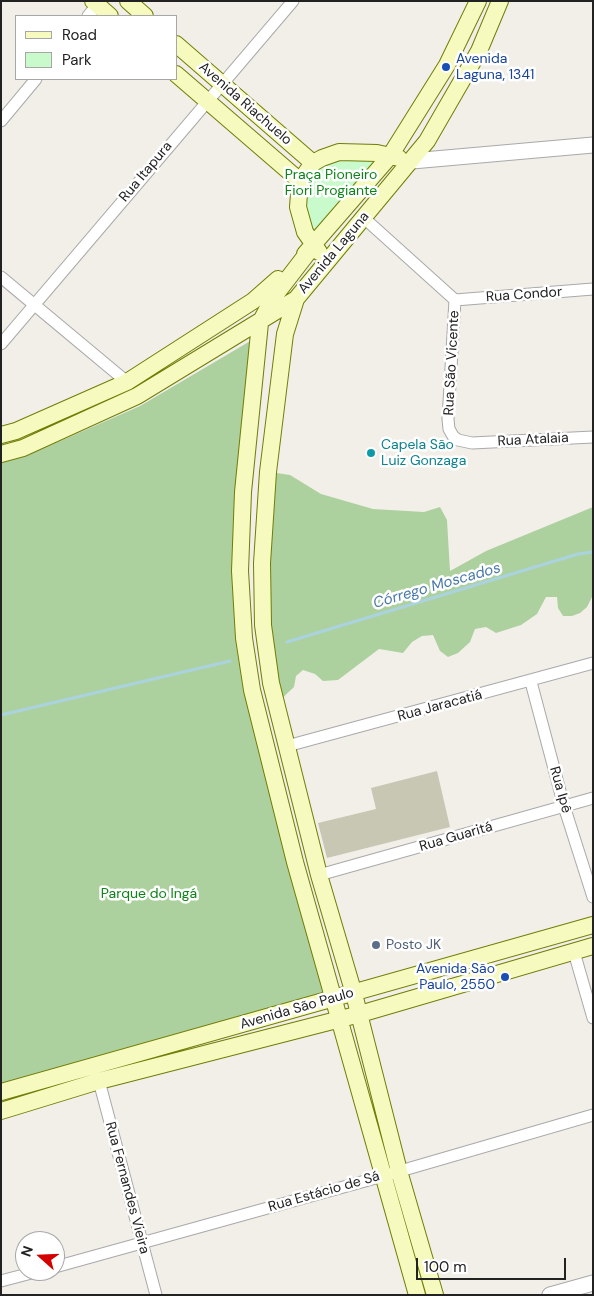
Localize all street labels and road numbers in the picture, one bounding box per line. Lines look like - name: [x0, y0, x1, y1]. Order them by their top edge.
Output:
- street label: Avenida Riachuelo: [195, 59, 295, 149]
- street label: Rua Itapura: [116, 138, 176, 206]
- street label: Avenida Laguna: [295, 209, 373, 297]
- street label: Rua Condor: [485, 284, 563, 306]
- street label: Rua São Vicente: [441, 310, 463, 416]
- street label: Rua Atalaia: [497, 430, 569, 450]
- street label: Rua Jaracatiá: [396, 687, 484, 725]
- street label: Rua Ipê: [545, 765, 575, 815]
- street label: Rua Guaritá: [417, 819, 495, 855]
- street label: Avenida São Paulo: [238, 985, 356, 1033]
- street label: Rua Fernandes Vieira: [101, 1120, 153, 1256]
- street label: Rua Estácio de Sá: [266, 1168, 382, 1216]

